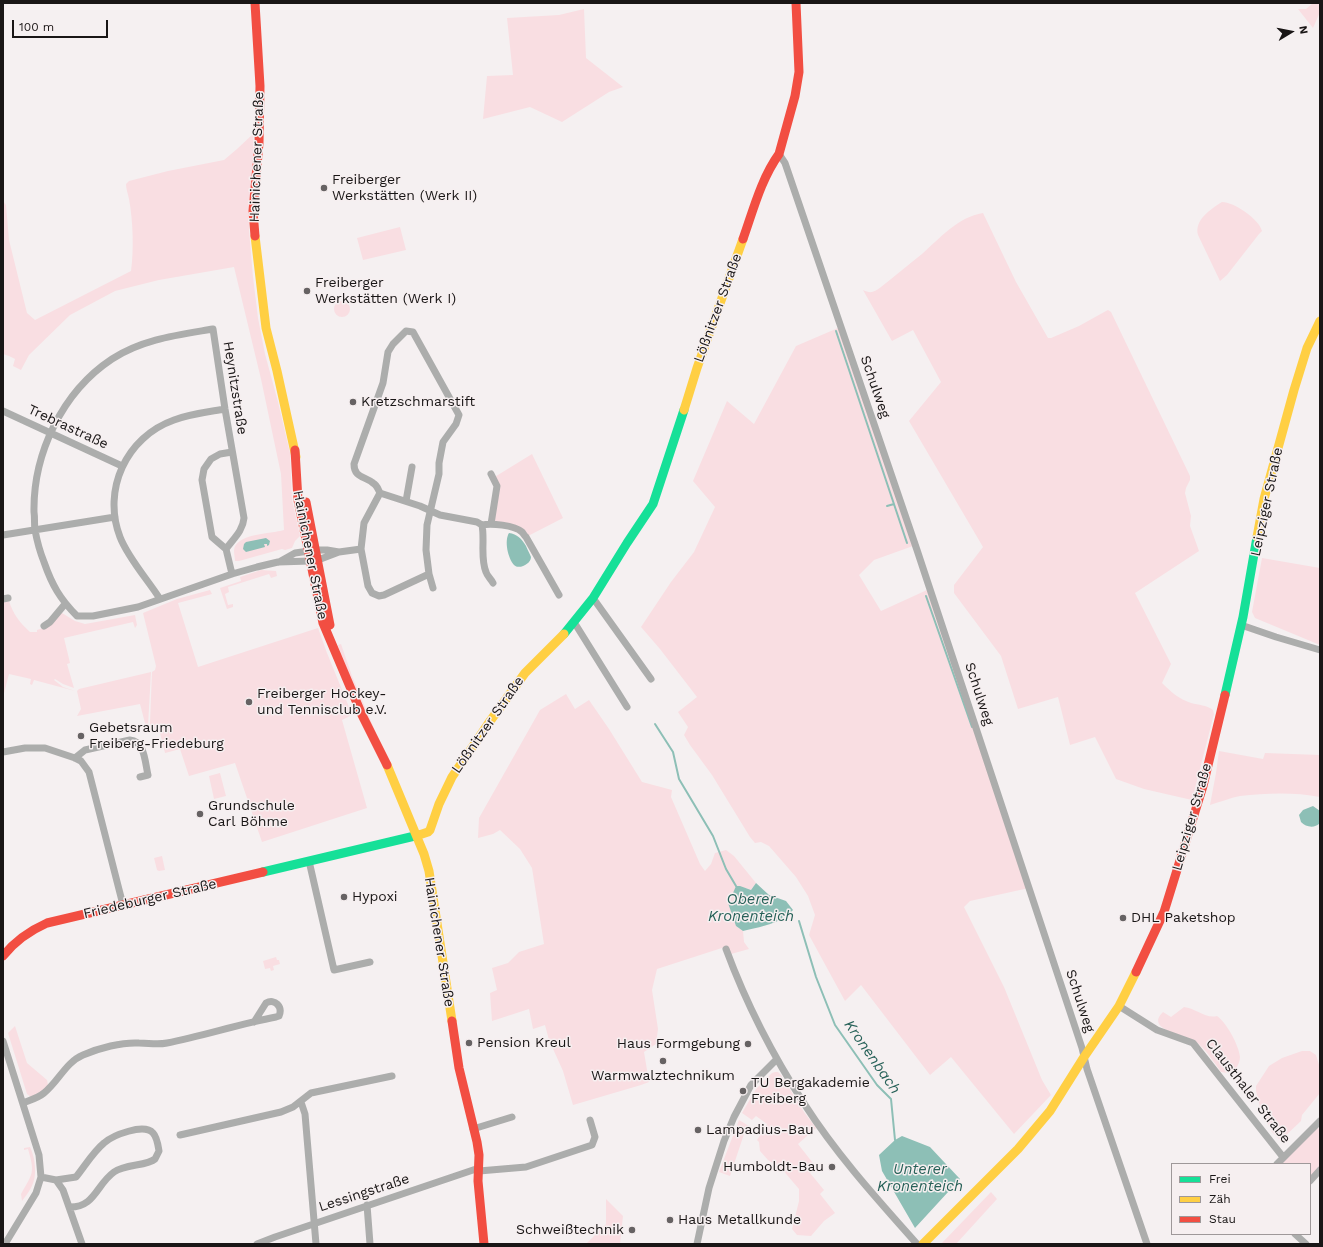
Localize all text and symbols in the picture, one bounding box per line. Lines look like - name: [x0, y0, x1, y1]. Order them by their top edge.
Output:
- scale bar: [14, 12, 110, 38]
- north arrow: [1271, 12, 1311, 52]
- text: 100 m: [19, 20, 54, 34]
- text: N: [1296, 25, 1310, 35]
- street label: Hainichener Straße: [246, 91, 268, 223]
- place label: Freiberger Werkstätten (Werk II): [332, 172, 477, 204]
- marker: Freiberger Werkstätten (Werk II): [319, 183, 329, 193]
- street label: Lößnitzer Straße: [691, 251, 745, 365]
- place label: Freiberger Werkstätten (Werk I): [315, 275, 456, 308]
- marker: Freiberger Werkstätten (Werk I): [302, 286, 312, 296]
- street label: Heynitzstraße: [219, 340, 251, 436]
- street label: Schulweg: [856, 353, 894, 421]
- place label: Kretzschmarstift: [361, 394, 475, 410]
- marker: Kretzschmarstift: [348, 397, 358, 407]
- street label: Trebrastraße: [25, 401, 111, 453]
- street label: Leipziger Straße: [1247, 446, 1287, 558]
- street label: Hainichener Straße: [289, 489, 331, 621]
- street label: Schulweg: [961, 660, 997, 728]
- street label: Lößnitzer Straße: [448, 673, 528, 777]
- place label: Freiberger Hockey- und Tennisclub e.V.: [257, 686, 387, 718]
- marker: Freiberger Hockey- und Tennisclub e.V.: [244, 697, 254, 707]
- place label: Gebetsraum Freiberg-Friedeburg: [89, 720, 224, 752]
- marker: Gebetsraum Freiberg-Friedeburg: [76, 731, 86, 741]
- street label: Leipziger Straße: [1169, 761, 1215, 873]
- place label: Grundschule Carl Böhme: [208, 798, 295, 830]
- marker: Grundschule Carl Böhme: [195, 809, 205, 819]
- street label: Friedeburger Straße: [82, 876, 218, 922]
- street label: Hainichener Straße: [420, 876, 458, 1008]
- place label: Hypoxi: [352, 889, 398, 905]
- water label: Oberer Kronenteich: [708, 891, 794, 926]
- marker: Hypoxi: [339, 892, 349, 902]
- place label: DHL Paketshop: [1131, 910, 1236, 926]
- marker: DHL Paketshop: [1118, 913, 1128, 923]
- street label: Schulweg: [1062, 967, 1098, 1035]
- water label: Kronenbach: [840, 1017, 904, 1097]
- place label: Pension Kreul: [477, 1035, 571, 1051]
- street label: Clausthaler Straße: [1202, 1035, 1294, 1147]
- place label: Haus Formgebung: [617, 1036, 740, 1052]
- marker: Pension Kreul: [464, 1038, 474, 1048]
- marker: Haus Formgebung: [743, 1039, 753, 1049]
- marker: Warmwalztechnikum: [658, 1056, 668, 1066]
- place label: Warmwalztechnikum: [591, 1068, 735, 1084]
- place label: TU Bergakademie Freiberg: [751, 1075, 870, 1108]
- marker: TU Bergakademie Freiberg: [738, 1086, 748, 1096]
- place label: Lampadius-Bau: [706, 1122, 814, 1138]
- marker: Lampadius-Bau: [693, 1125, 703, 1135]
- place label: Humboldt-Bau: [723, 1159, 824, 1175]
- water label: Unterer Kronenteich: [877, 1161, 963, 1196]
- marker: Humboldt-Bau: [827, 1162, 837, 1172]
- legend: [1171, 1163, 1311, 1235]
- street label: Lessingstraße: [317, 1170, 411, 1216]
- text: Frei: [1209, 1172, 1231, 1186]
- text: Zäh: [1209, 1192, 1231, 1206]
- place label: Haus Metallkunde: [678, 1212, 801, 1228]
- text: Stau: [1209, 1212, 1236, 1226]
- marker: Haus Metallkunde: [665, 1215, 675, 1225]
- place label: Schweißtechnik: [516, 1222, 624, 1238]
- marker: Schweißtechnik: [627, 1225, 637, 1235]

